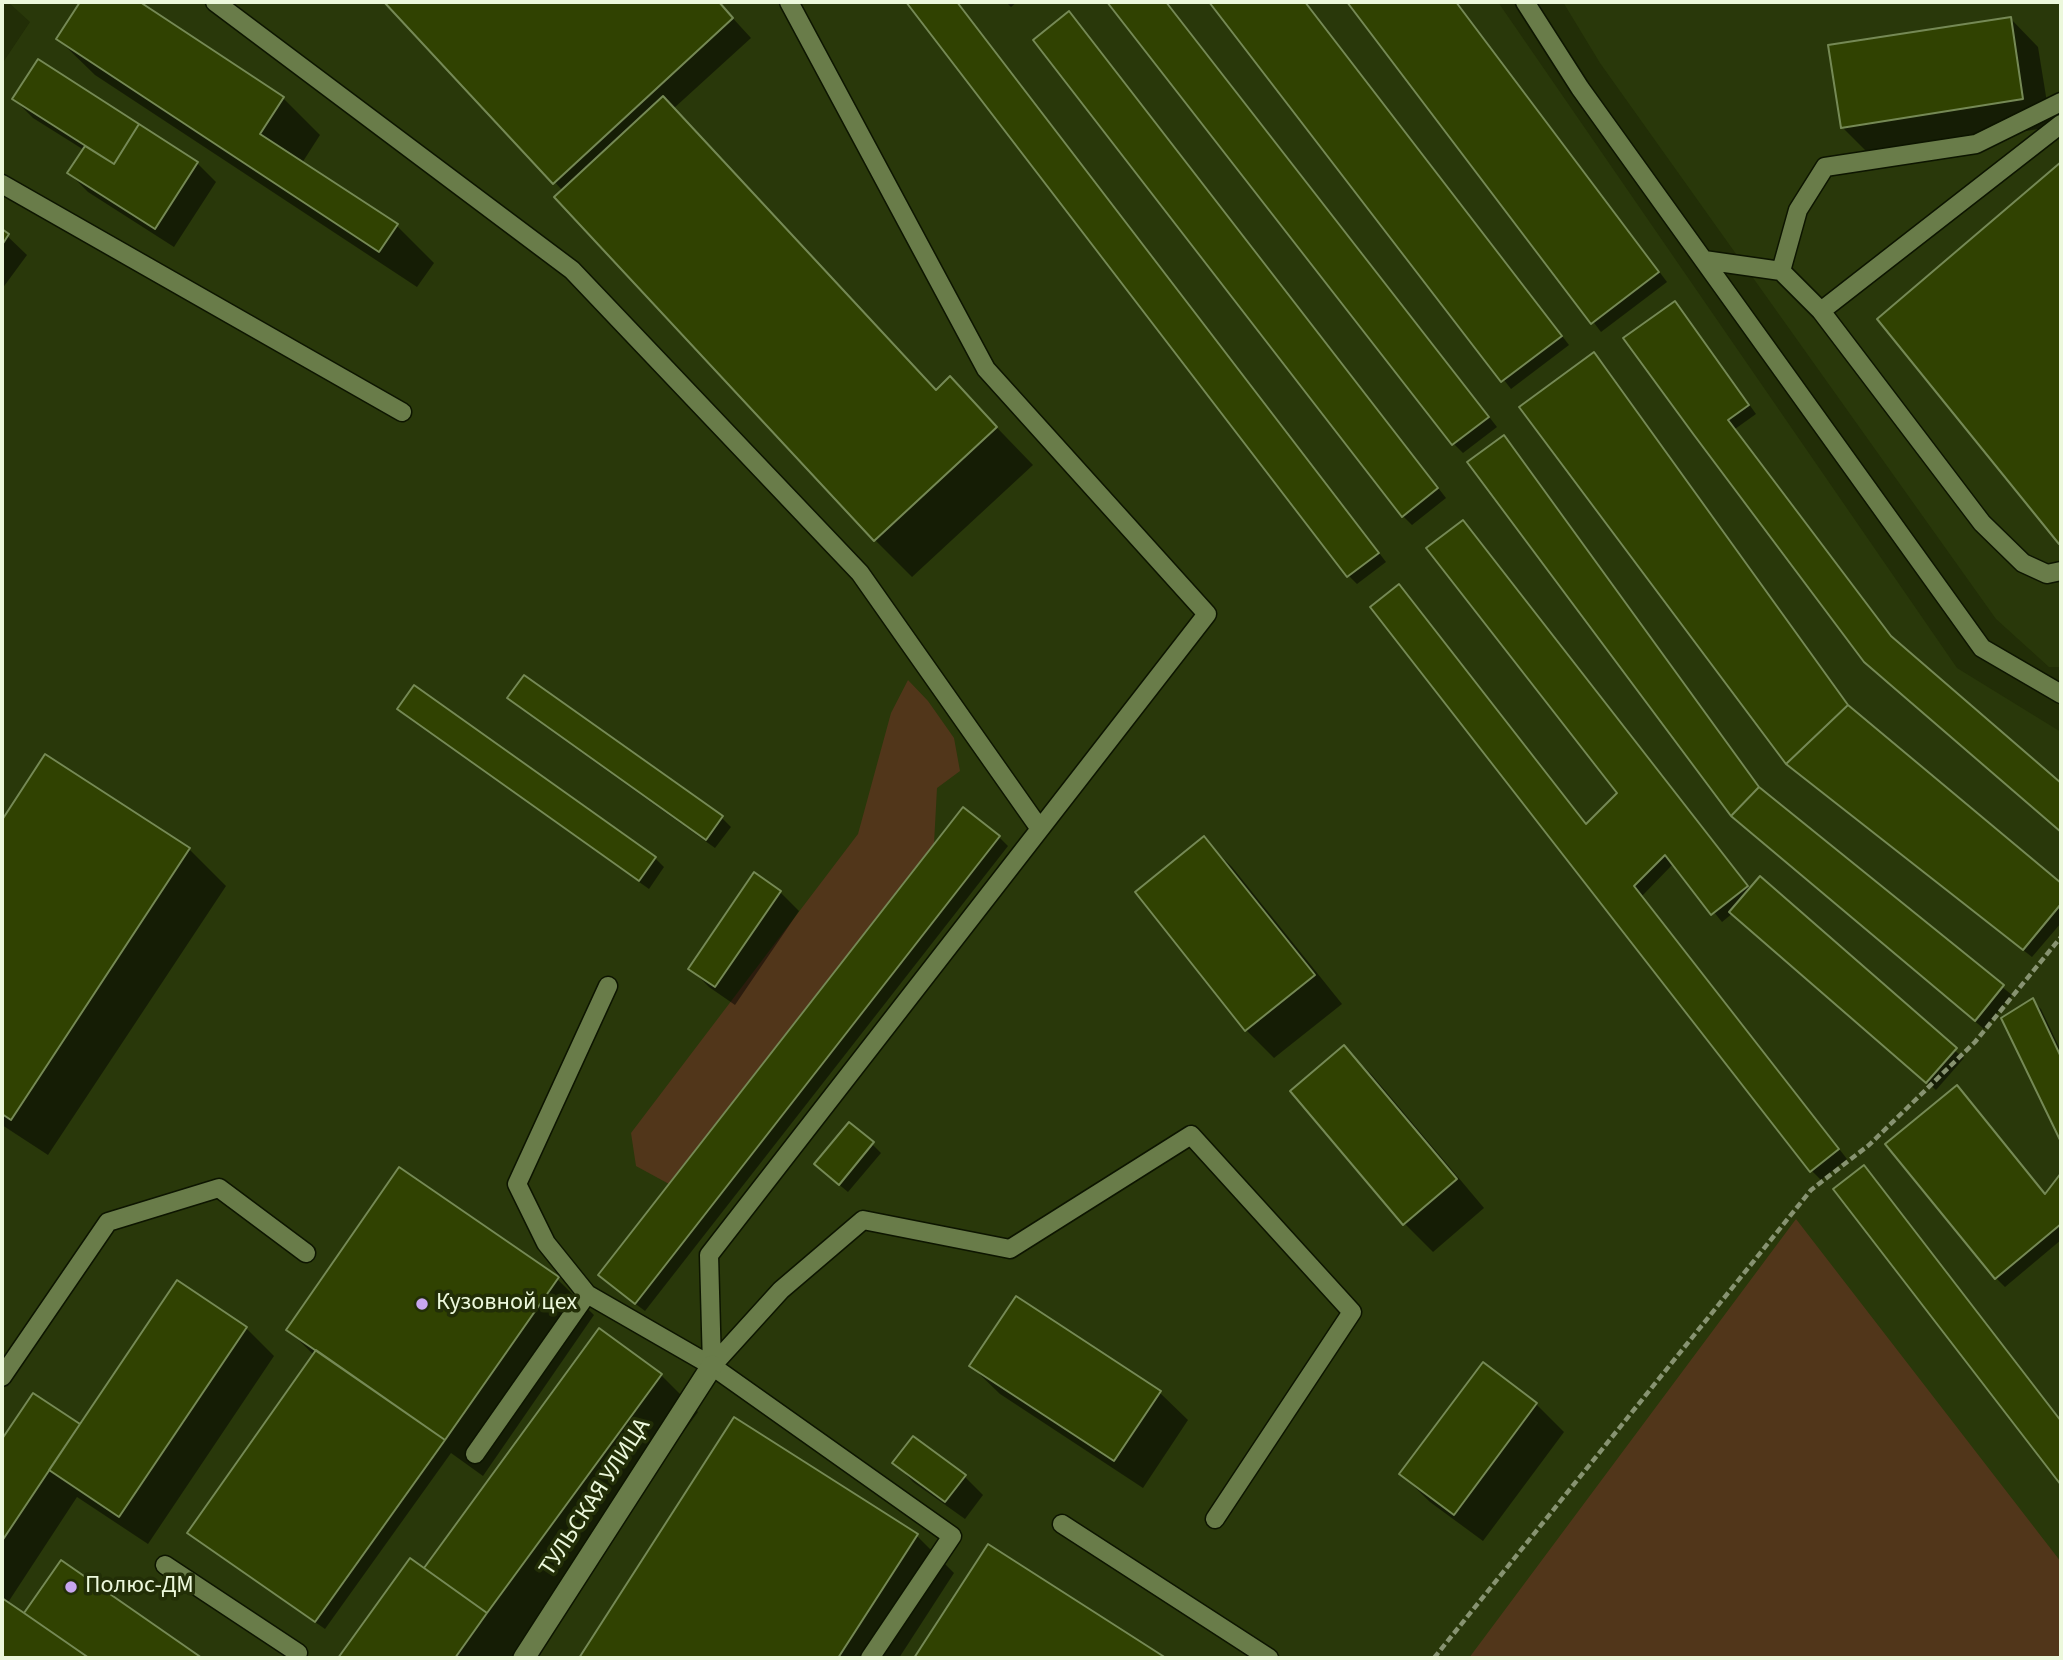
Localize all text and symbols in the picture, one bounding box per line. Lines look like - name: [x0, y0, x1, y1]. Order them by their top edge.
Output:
- place label: Кузовной цех: [436, 1290, 577, 1318]
- marker: Кузовной цех: [414, 1296, 430, 1312]
- street label: ТУЛЬСКАЯ УЛИЦА: [534, 1414, 658, 1582]
- place label: Полюс-ДМ: [85, 1573, 194, 1601]
- marker: Полюс-ДМ: [63, 1579, 79, 1595]

